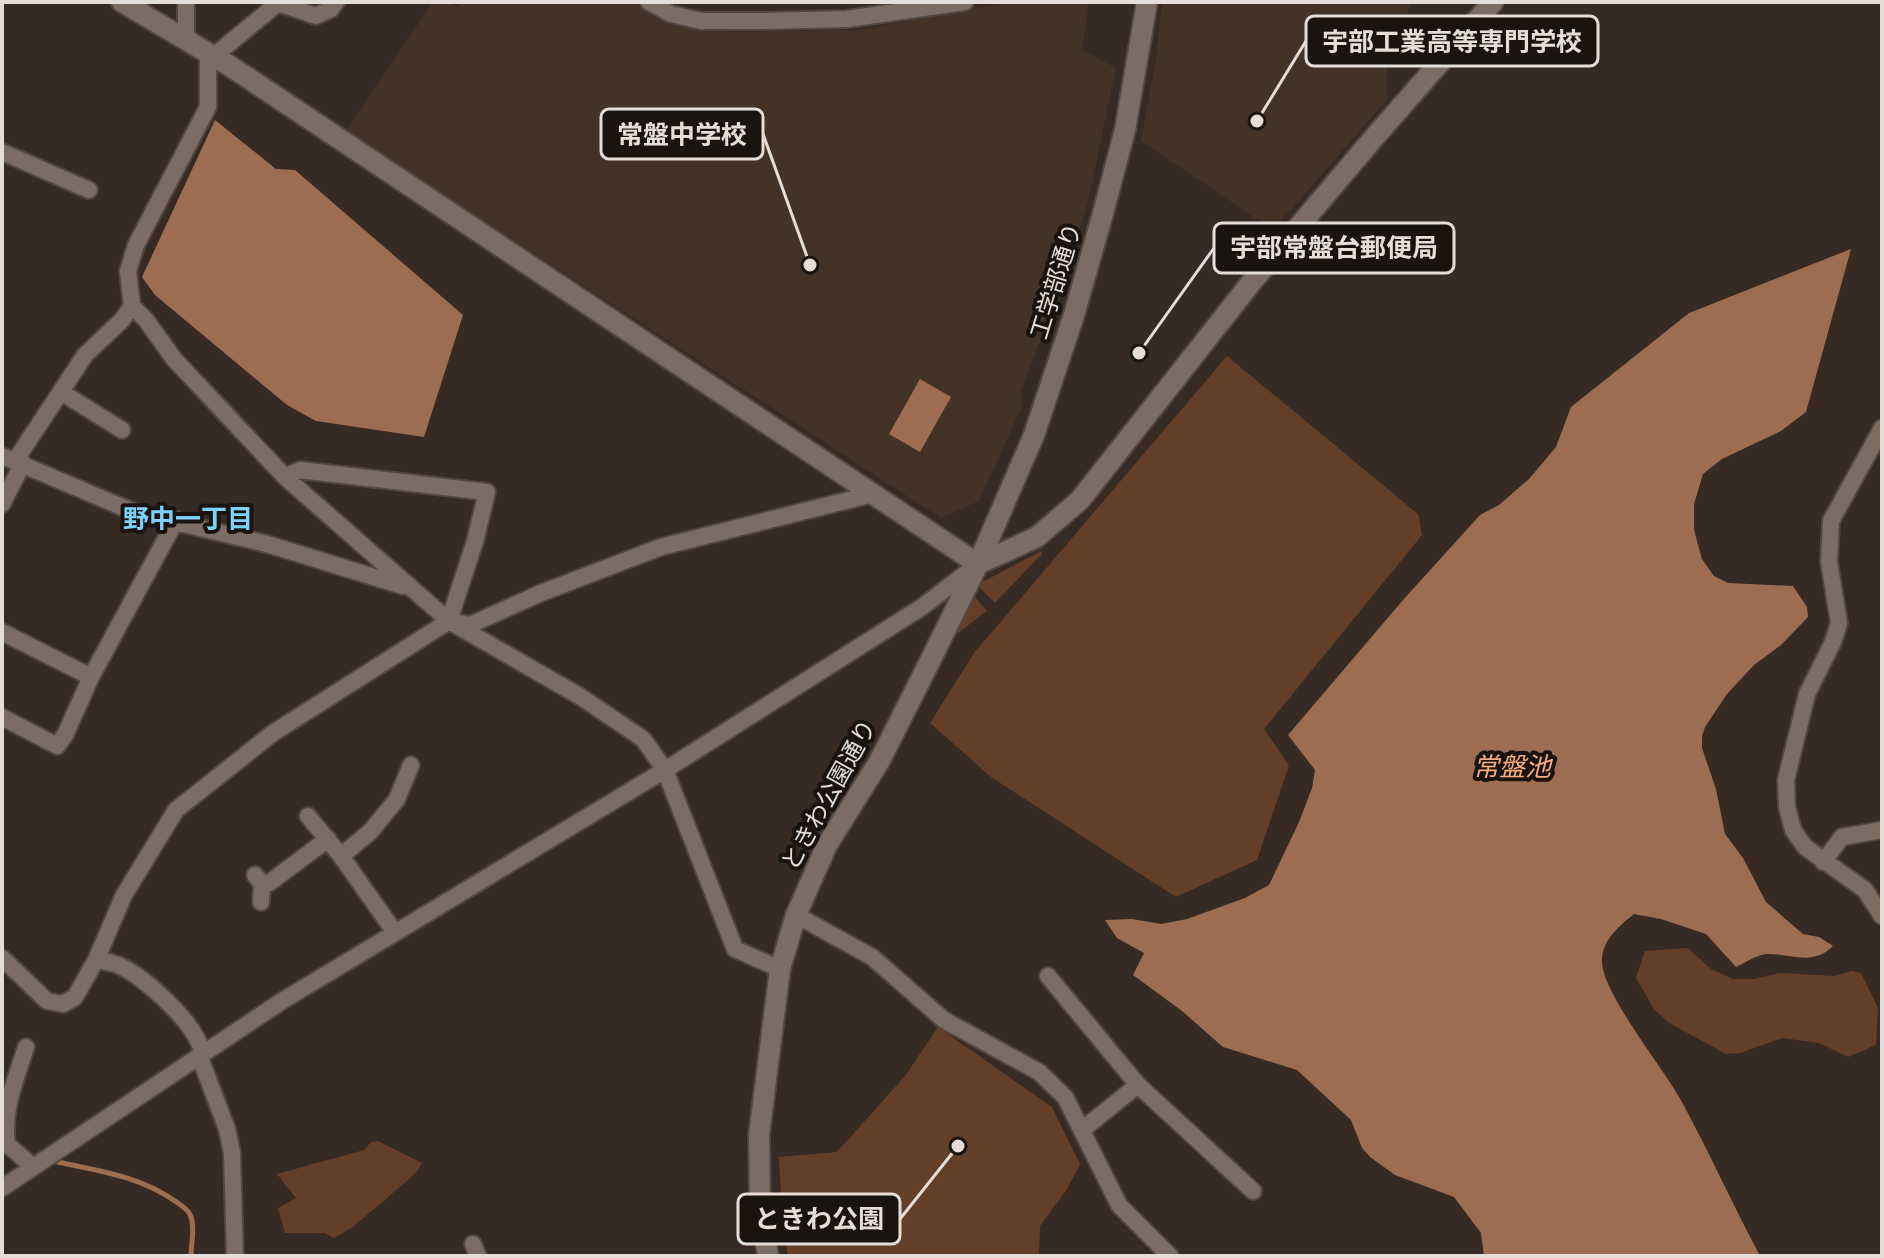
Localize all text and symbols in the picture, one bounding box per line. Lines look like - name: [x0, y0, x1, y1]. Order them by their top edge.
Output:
- callout: 宇部工業高等専門学校: [1306, 16, 1598, 66]
- text: 宇部工業高等専門学校: [1322, 24, 1582, 58]
- callout: 常盤中学校: [601, 109, 763, 159]
- text: 常盤中学校: [617, 117, 747, 151]
- street label: 工学部通り: [1022, 219, 1088, 343]
- callout: 宇部常盤台郵便局: [1214, 223, 1454, 273]
- text: 宇部常盤台郵便局: [1230, 230, 1438, 264]
- district label: 野中一丁目: [123, 501, 253, 535]
- street label: ときわ公園通り: [773, 713, 883, 876]
- water label: 常盤池: [1473, 749, 1554, 783]
- callout: ときわ公園: [738, 1194, 900, 1244]
- text: ときわ公園: [754, 1201, 884, 1235]

